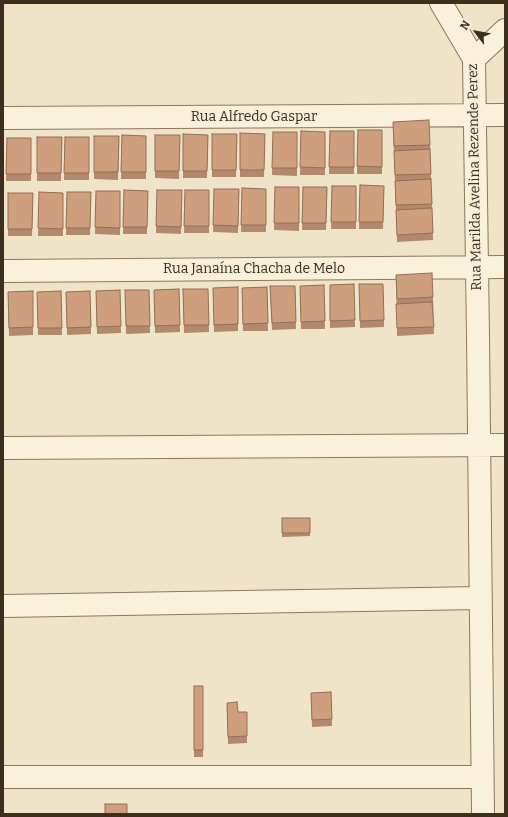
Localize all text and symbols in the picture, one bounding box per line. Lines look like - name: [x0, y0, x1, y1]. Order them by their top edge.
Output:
- north arrow: [456, 12, 496, 52]
- text: N: [458, 18, 473, 32]
- street label: Rua Marilda Avelina Rezende Perez: [465, 63, 485, 291]
- street label: Rua Alfredo Gaspar: [191, 109, 317, 125]
- street label: Rua Janaína Chacha de Melo: [163, 261, 345, 277]

